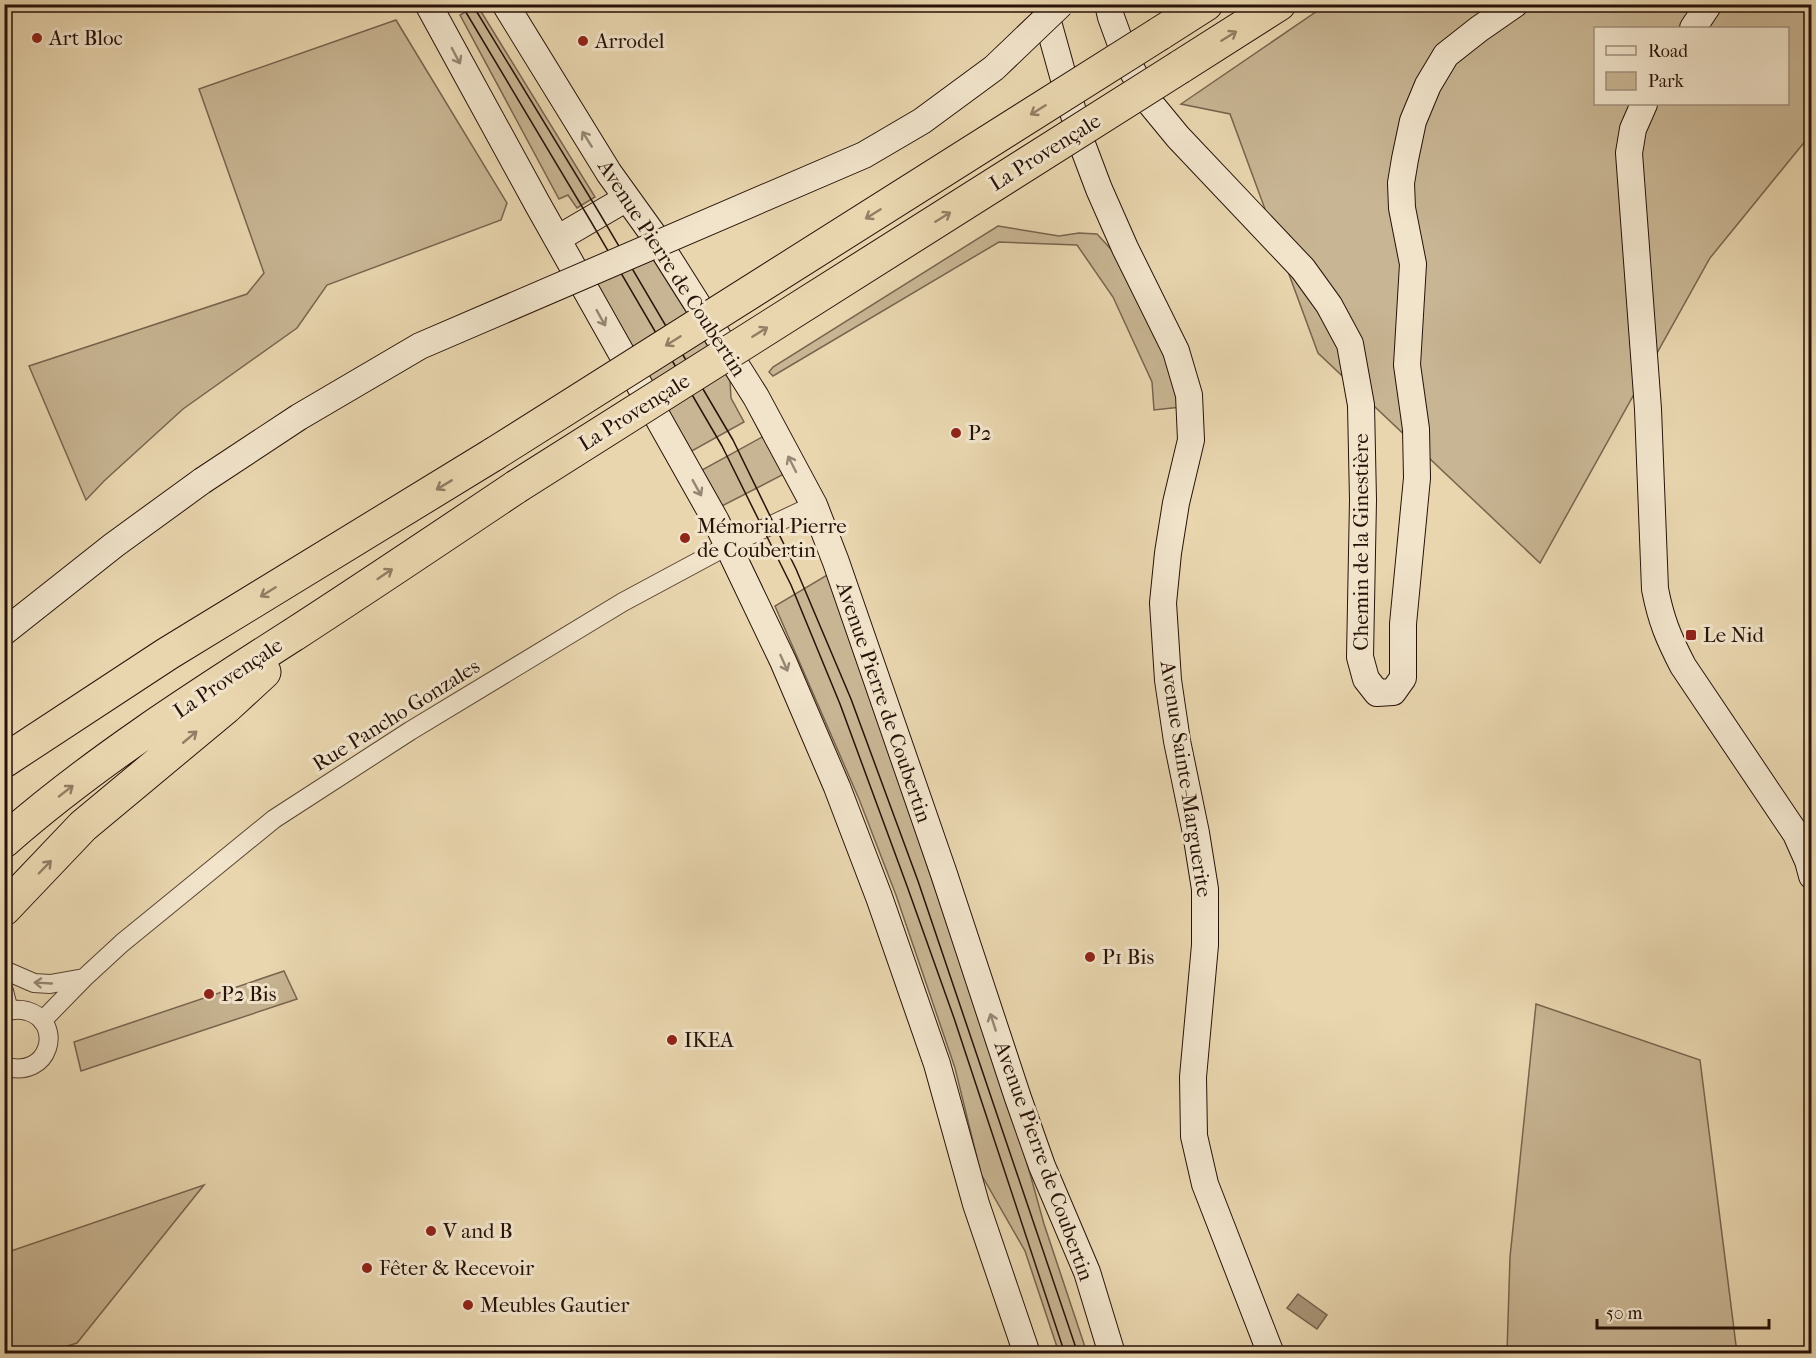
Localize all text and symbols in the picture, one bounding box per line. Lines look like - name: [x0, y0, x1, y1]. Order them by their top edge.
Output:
- place label: Art Bloc: [48, 26, 123, 50]
- legend: [1594, 27, 1789, 105]
- place label: Arrodel: [594, 29, 665, 53]
- one-way arrow: [1220, 29, 1237, 41]
- marker: Art Bloc: [30, 31, 44, 45]
- marker: Arrodel: [576, 34, 590, 48]
- text: Road: [1648, 41, 1688, 62]
- one-way arrow: [451, 46, 462, 64]
- text: Park: [1648, 71, 1685, 92]
- one-way arrow: [1030, 104, 1047, 116]
- street label: La Provençale: [985, 108, 1105, 196]
- one-way arrow: [581, 131, 593, 148]
- street label: Avenue Pierre de Coubertin: [592, 155, 751, 381]
- one-way arrow: [865, 208, 882, 221]
- one-way arrow: [934, 211, 951, 223]
- one-way arrow: [595, 309, 607, 326]
- one-way arrow: [751, 326, 768, 338]
- one-way arrow: [665, 335, 682, 347]
- street label: La Provençale: [574, 368, 694, 456]
- place label: P2: [968, 421, 992, 445]
- marker: P2: [949, 426, 963, 440]
- street label: Chemin de la Ginestière: [1349, 433, 1373, 651]
- one-way arrow: [786, 456, 798, 473]
- one-way arrow: [435, 478, 452, 491]
- one-way arrow: [691, 479, 703, 496]
- place label: Mémorial Pierre de Coubertin: [697, 514, 847, 562]
- marker: Mémorial Pierre de Coubertin: [678, 531, 692, 545]
- one-way arrow: [377, 568, 393, 580]
- street label: Avenue Pierre de Coubertin: [831, 578, 937, 826]
- one-way arrow: [260, 586, 277, 598]
- place label: Le Nid: [1703, 623, 1764, 647]
- marker: Le Nid: [1684, 628, 1698, 642]
- street label: La Provençale: [169, 633, 287, 723]
- one-way arrow: [778, 653, 790, 671]
- street label: Rue Pancho Gonzales: [308, 654, 484, 776]
- street label: Avenue Sainte-Marguerite: [1155, 658, 1217, 899]
- one-way arrow: [182, 730, 197, 744]
- one-way arrow: [58, 784, 74, 797]
- one-way arrow: [38, 859, 52, 874]
- place label: P1 Bis: [1102, 945, 1155, 969]
- marker: P1 Bis: [1083, 950, 1097, 964]
- one-way arrow: [34, 977, 54, 988]
- place label: P2 Bis: [221, 982, 277, 1006]
- marker: P2 Bis: [202, 987, 216, 1001]
- one-way arrow: [987, 1013, 998, 1032]
- place label: IKEA: [684, 1028, 734, 1052]
- marker: IKEA: [665, 1033, 679, 1047]
- street label: Avenue Pierre de Coubertin: [989, 1037, 1099, 1284]
- place label: V and B: [442, 1219, 513, 1243]
- marker: V and B: [424, 1224, 438, 1238]
- place label: Fêter & Recevoir: [379, 1256, 534, 1280]
- marker: Fêter & Recevoir: [360, 1261, 374, 1275]
- scale bar: [1597, 1292, 1770, 1330]
- place label: Meubles Gautier: [480, 1293, 629, 1317]
- marker: Meubles Gautier: [461, 1298, 475, 1312]
- text: 50 m: [1606, 1303, 1643, 1324]

